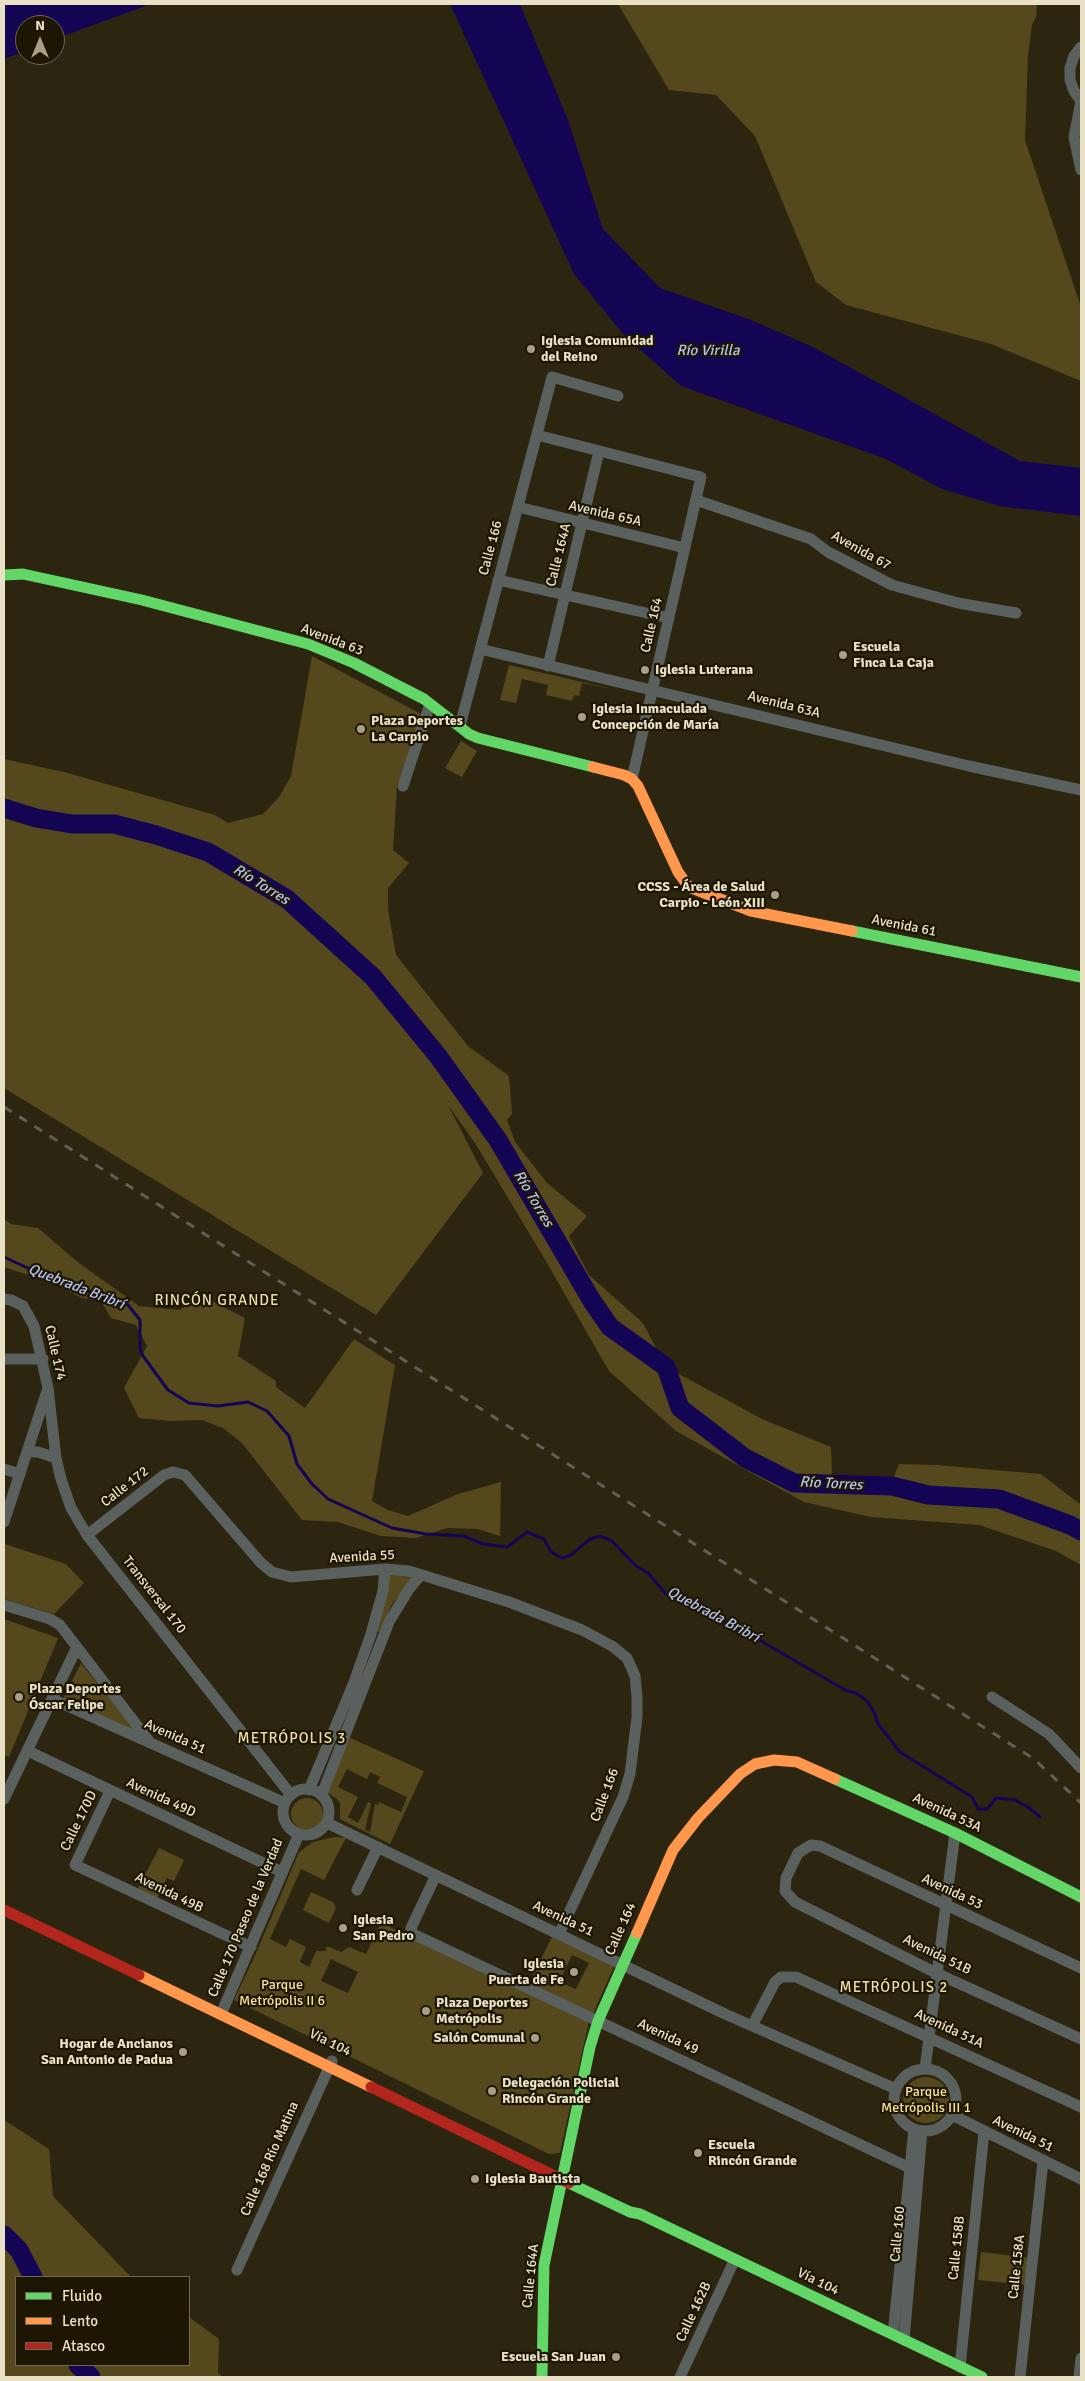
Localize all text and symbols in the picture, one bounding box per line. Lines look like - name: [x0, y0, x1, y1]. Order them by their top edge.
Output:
- north arrow: [15, 15, 65, 65]
- text: N: [35, 17, 45, 34]
- place label: Iglesia Comunidad del Reino: [541, 333, 654, 366]
- water label: Río Virilla: [677, 342, 739, 360]
- marker: Iglesia Comunidad del Reino: [525, 343, 537, 355]
- street label: Avenida 65A: [567, 497, 643, 531]
- street label: Calle 166: [476, 519, 506, 577]
- street label: Calle 164A: [543, 522, 575, 588]
- street label: Avenida 67: [828, 528, 894, 574]
- street label: Calle 164: [637, 596, 667, 654]
- street label: Avenida 63: [298, 620, 366, 660]
- place label: Escuela Finca La Caja: [853, 639, 934, 672]
- marker: Escuela Finca La Caja: [837, 649, 849, 661]
- place label: Iglesia Luterana: [655, 662, 753, 678]
- marker: Iglesia Luterana: [639, 664, 651, 676]
- street label: Avenida 63A: [746, 688, 822, 722]
- place label: Iglesia Inmaculada Concepción de María: [592, 701, 719, 734]
- marker: Iglesia Inmaculada Concepción de María: [576, 711, 588, 723]
- place label: Plaza Deportes La Carpio: [371, 713, 463, 746]
- marker: Plaza Deportes La Carpio: [355, 723, 367, 735]
- water label: Río Torres: [230, 861, 292, 909]
- place label: CCSS - Área de Salud Carpio - León XIII: [637, 879, 765, 912]
- marker: CCSS - Área de Salud Carpio - León XIII: [769, 889, 781, 901]
- street label: Avenida 61: [870, 911, 938, 941]
- water label: Río Torres: [509, 1167, 557, 1231]
- water label: Quebrada Bribrí: [25, 1260, 127, 1314]
- district label: RINCÓN GRANDE: [153, 1292, 281, 1310]
- street label: Calle 174: [40, 1324, 70, 1382]
- street label: Calle 172: [98, 1463, 152, 1511]
- water label: Río Torres: [799, 1473, 863, 1495]
- street label: Avenida 55: [329, 1547, 395, 1567]
- street label: Transversal 170: [119, 1553, 189, 1637]
- water label: Quebrada Bribrí: [664, 1583, 762, 1647]
- place label: Plaza Deportes Óscar Felipe: [29, 1681, 121, 1714]
- marker: Plaza Deportes Óscar Felipe: [13, 1691, 25, 1703]
- street label: Avenida 51: [142, 1716, 208, 1758]
- district label: METRÓPOLIS 3: [236, 1730, 348, 1748]
- street label: Calle 166: [587, 1766, 623, 1824]
- street label: Avenida 49D: [124, 1775, 198, 1821]
- street label: Calle 170D: [57, 1788, 101, 1854]
- street label: Avenida 53A: [910, 1790, 984, 1836]
- street label: Calle 170 Paseo de la Verdad: [205, 1836, 287, 2000]
- street label: Avenida 49B: [132, 1869, 206, 1917]
- street label: Avenida 53: [919, 1871, 985, 1913]
- street label: Avenida 51: [530, 1898, 596, 1940]
- street label: Calle 164: [602, 1900, 640, 1958]
- place label: Iglesia San Pedro: [353, 1912, 414, 1944]
- marker: Iglesia San Pedro: [337, 1922, 349, 1934]
- street label: Avenida 51B: [900, 1931, 974, 1979]
- place label: Iglesia Puerta de Fe: [488, 1956, 564, 1988]
- marker: Iglesia Puerta de Fe: [568, 1966, 580, 1978]
- park label: Parque Metrópolis II 6: [239, 1977, 325, 2010]
- district label: METRÓPOLIS 2: [838, 1979, 950, 1997]
- place label: Plaza Deportes Metrópolis: [436, 1995, 528, 2028]
- marker: Plaza Deportes Metrópolis: [420, 2005, 432, 2017]
- street label: Avenida 51A: [912, 2006, 986, 2052]
- street label: Avenida 49: [635, 2016, 701, 2058]
- street label: Vía 104: [306, 2026, 354, 2060]
- place label: Salón Comunal: [434, 2030, 525, 2046]
- marker: Salón Comunal: [529, 2032, 541, 2044]
- place label: Hogar de Ancianos San Antonio de Padua: [41, 2036, 173, 2068]
- marker: Hogar de Ancianos San Antonio de Padua: [177, 2046, 189, 2058]
- place label: Delegación Policial Rincón Grande: [502, 2075, 619, 2108]
- park label: Parque Metrópolis III 1: [881, 2084, 971, 2116]
- marker: Delegación Policial Rincón Grande: [486, 2085, 498, 2097]
- street label: Calle 168 Río Matina: [237, 2099, 303, 2219]
- street label: Avenida 51: [990, 2112, 1056, 2156]
- place label: Escuela Rincón Grande: [708, 2137, 797, 2170]
- marker: Escuela Rincón Grande: [692, 2147, 704, 2159]
- place label: Iglesia Bautista: [485, 2171, 580, 2187]
- marker: Iglesia Bautista: [469, 2173, 481, 2185]
- street label: Calle 160: [887, 2205, 909, 2263]
- street label: Calle 158B: [945, 2215, 969, 2281]
- street label: Calle 158A: [1005, 2234, 1029, 2300]
- street label: Calle 164A: [519, 2243, 543, 2309]
- street label: Vía 104: [794, 2265, 842, 2299]
- legend: [15, 2276, 190, 2366]
- street label: Calle 162B: [673, 2279, 715, 2345]
- text: Fluido: [62, 2287, 102, 2305]
- text: Lento: [62, 2312, 98, 2330]
- text: Atasco: [62, 2337, 105, 2355]
- place label: Escuela San Juan: [501, 2349, 606, 2365]
- marker: Escuela San Juan: [610, 2351, 622, 2363]

